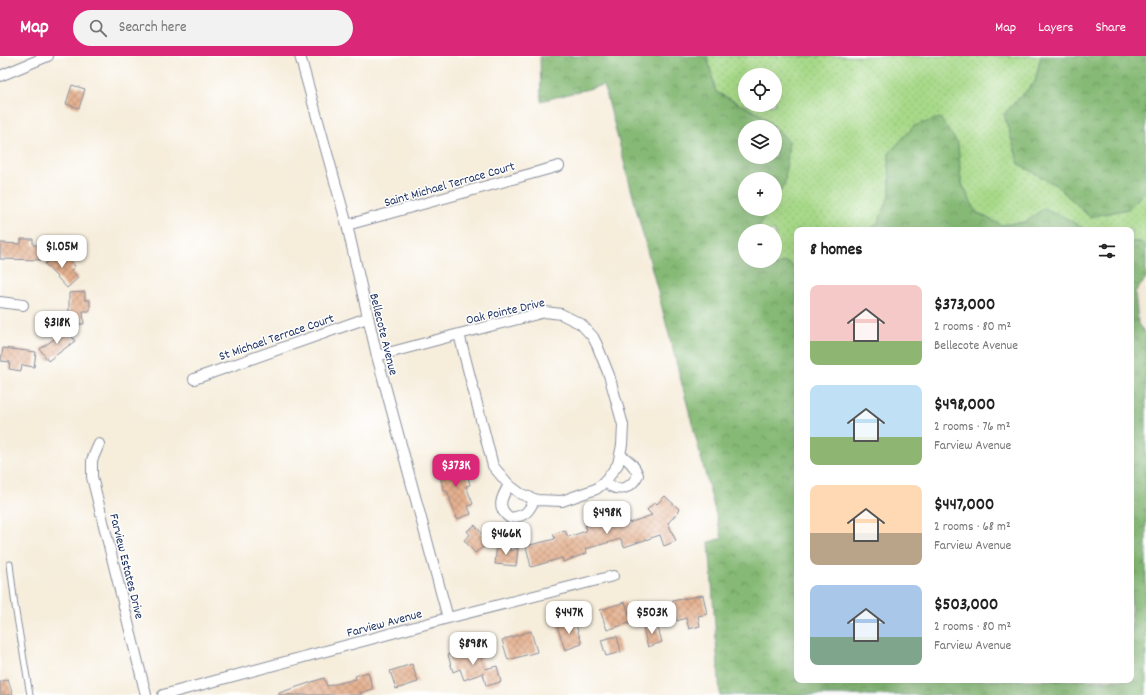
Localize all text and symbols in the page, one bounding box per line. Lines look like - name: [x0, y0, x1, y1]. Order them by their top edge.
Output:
- search box: [73, 10, 353, 46]
- text: Map: [20, 15, 49, 42]
- icon: search: [87, 17, 109, 39]
- text: Search here: [119, 17, 187, 39]
- text: Map: [995, 18, 1016, 38]
- text: Layers: [1038, 18, 1073, 38]
- text: Share: [1095, 18, 1126, 38]
- map controls: [738, 68, 782, 268]
- button: locate: [738, 68, 782, 112]
- button: layers: [738, 120, 782, 164]
- street label: Saint Michael Terrace Court: [382, 158, 517, 213]
- button: +: [738, 172, 782, 216]
- button: −: [738, 224, 782, 268]
- pin: $1.05M: [29, 235, 95, 269]
- text: $1.05M: [46, 238, 78, 257]
- text: 8 homes: [810, 239, 862, 263]
- icon: filters: [1096, 240, 1118, 262]
- street label: Bellecote Avenue: [363, 292, 402, 378]
- street label: Oak Pointe Drive: [464, 294, 547, 331]
- text: $373,000: [934, 294, 995, 318]
- icon: home: [842, 301, 890, 349]
- street label: St Michael Terrace Court: [217, 310, 337, 367]
- pin: $318K: [29, 311, 85, 345]
- text: $318K: [44, 314, 70, 333]
- text: 2 rooms · 80 m²: [934, 318, 1011, 337]
- text: Bellecote Avenue: [934, 337, 1018, 356]
- text: $498,000: [934, 394, 995, 418]
- icon: home: [842, 401, 890, 449]
- text: 2 rooms · 76 m²: [934, 418, 1010, 437]
- text: Farview Avenue: [934, 437, 1011, 456]
- pin: $373K: [428, 454, 484, 488]
- text: $373K: [441, 457, 471, 476]
- text: $447,000: [934, 494, 994, 518]
- pin: $498K: [579, 501, 635, 535]
- icon: home: [842, 501, 890, 549]
- text: $498K: [592, 504, 622, 523]
- street label: Farview Estates Drive: [103, 512, 148, 622]
- text: 2 rooms · 68 m²: [934, 518, 1011, 537]
- pin: $466K: [478, 522, 534, 556]
- text: $466K: [491, 525, 521, 544]
- text: Farview Avenue: [934, 537, 1011, 556]
- text: $503,000: [934, 594, 998, 618]
- pin: $447K: [541, 601, 597, 635]
- pin: $503K: [624, 601, 680, 635]
- icon: home: [842, 601, 890, 649]
- text: $447K: [555, 604, 583, 623]
- text: $503K: [636, 604, 668, 623]
- street label: Farview Avenue: [345, 605, 425, 644]
- text: 2 rooms · 80 m²: [934, 618, 1011, 637]
- pin: $898K: [445, 632, 501, 666]
- text: $898K: [459, 635, 487, 654]
- text: Farview Avenue: [934, 637, 1011, 656]

